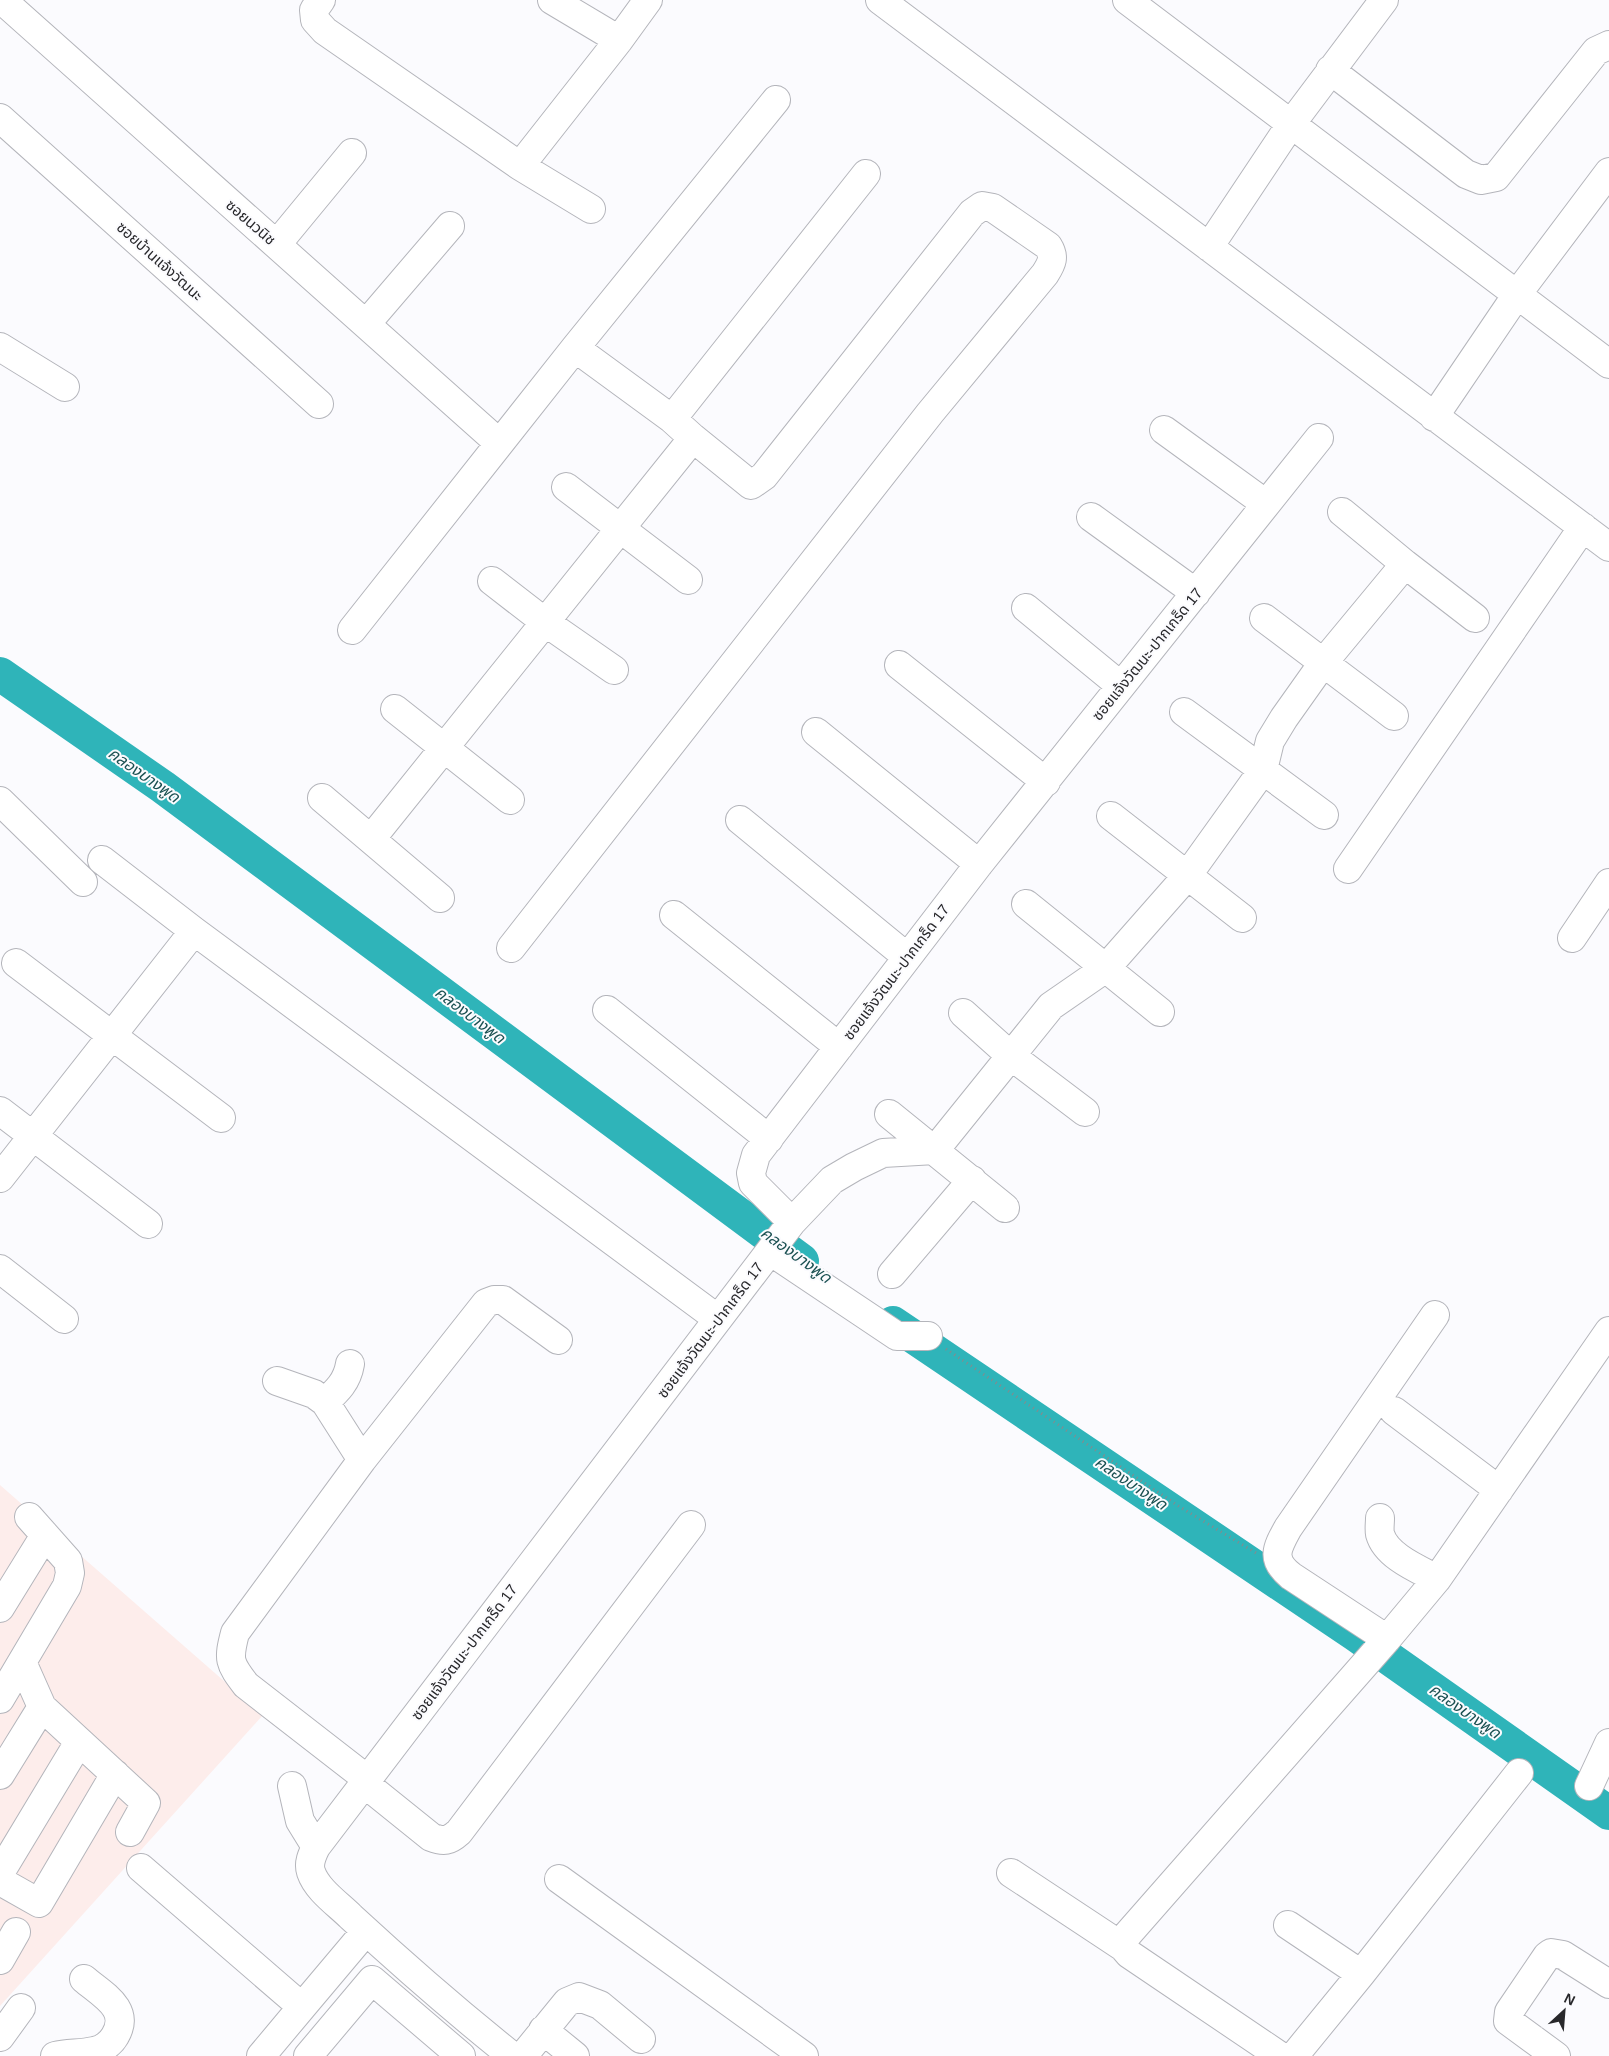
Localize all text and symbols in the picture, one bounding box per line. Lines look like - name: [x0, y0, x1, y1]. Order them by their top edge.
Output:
- street label: ซอยนวนิช: [223, 196, 279, 248]
- street label: ซอยบ้านแจ้งวัฒนะ: [114, 218, 206, 304]
- street label: ซอยแจ้งวัฒนะ-ปากเกร็ด 17: [1088, 584, 1206, 724]
- water label: คลองบางพูด: [104, 744, 184, 808]
- street label: ซอยแจ้งวัฒนะ-ปากเกร็ด 17: [840, 901, 952, 1043]
- water label: คลองบางพูด: [431, 983, 509, 1049]
- water label: คลองบางพูด: [756, 1224, 835, 1288]
- street label: ซอยแจ้งวัฒนะ-ปากเกร็ด 17: [654, 1259, 766, 1401]
- water label: คลองบางพูด: [1091, 1453, 1171, 1515]
- street label: ซอยแจ้งวัฒนะ-ปากเกร็ด 17: [408, 1581, 520, 1723]
- water label: คลองบางพูด: [1425, 1680, 1505, 1744]
- north arrow: [1539, 1986, 1589, 2036]
- text: N: [1562, 1990, 1578, 2009]

